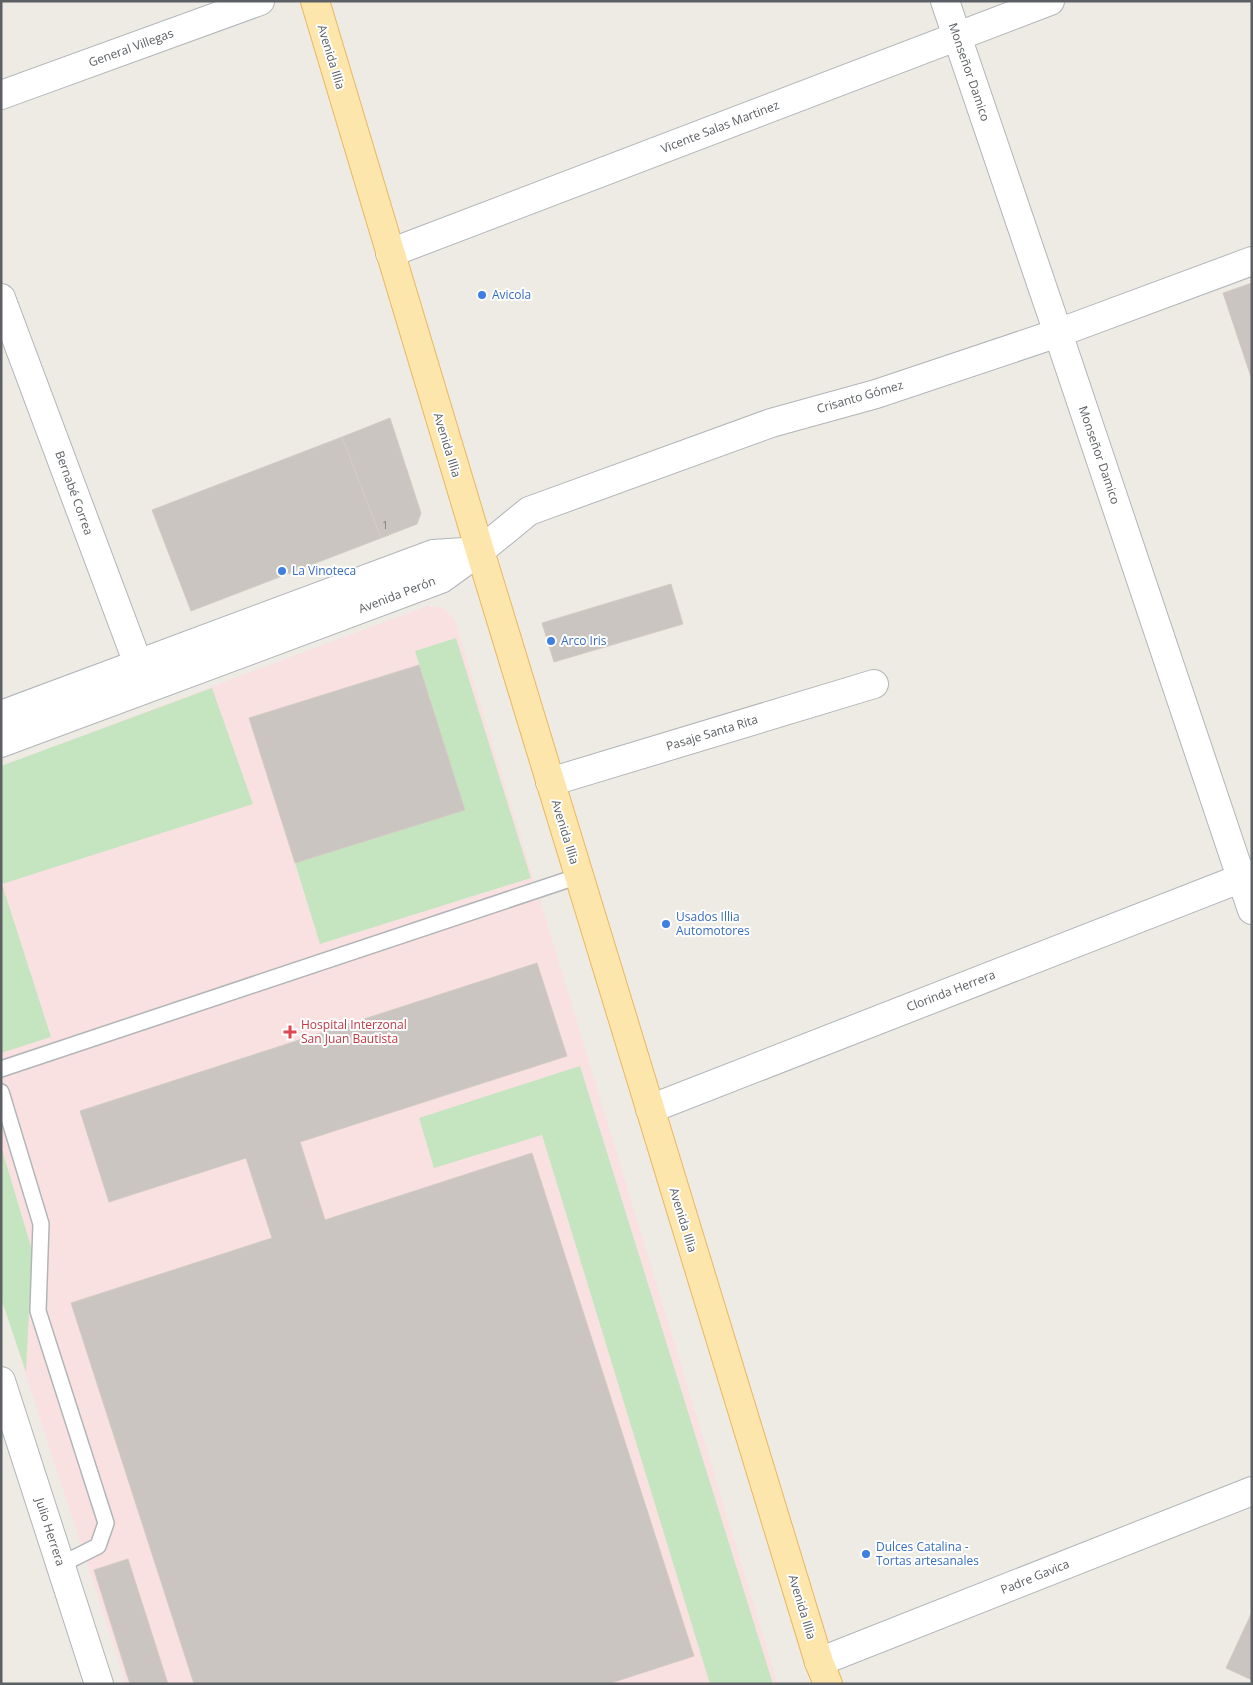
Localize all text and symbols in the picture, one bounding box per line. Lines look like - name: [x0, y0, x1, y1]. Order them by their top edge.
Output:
- street label: Monseñor Damico: [945, 20, 994, 123]
- street label: Avenida Illia: [314, 22, 349, 91]
- street label: General Villegas: [86, 24, 176, 71]
- street label: Vicente Salas Martinez: [658, 96, 782, 157]
- place label: Avicola: [492, 286, 531, 303]
- marker: Avicola: [476, 289, 488, 301]
- street label: Crisanto Gómez: [815, 376, 905, 417]
- street label: Monseñor Damico: [1075, 403, 1124, 506]
- street label: Avenida Illia: [430, 410, 465, 479]
- street label: Bernabé Correa: [51, 448, 98, 537]
- house number: 1: [382, 518, 388, 532]
- place label: La Vinoteca: [292, 562, 356, 579]
- marker: La Vinoteca: [276, 565, 288, 577]
- street label: Avenida Perón: [356, 572, 438, 617]
- place label: Arco Iris: [561, 632, 607, 649]
- marker: Arco Iris: [545, 635, 557, 647]
- street label: Pasaje Santa Rita: [664, 710, 760, 755]
- street label: Avenida Illia: [548, 797, 583, 866]
- place label: Usados Illia Automotores: [676, 908, 750, 939]
- marker: Usados Illia Automotores: [660, 918, 672, 930]
- street label: Clorinda Herrera: [904, 966, 998, 1015]
- place label: Hospital Interzonal San Juan Bautista: [301, 1016, 407, 1047]
- marker: Hospital Interzonal San Juan Bautista: [283, 1025, 297, 1039]
- street label: Avenida Illia: [666, 1185, 701, 1254]
- street label: Julio Herrera: [31, 1495, 69, 1568]
- place label: Dulces Catalina - Tortas artesanales: [876, 1538, 979, 1569]
- marker: Dulces Catalina - Tortas artesanales: [860, 1548, 872, 1560]
- street label: Padre Gavica: [998, 1555, 1072, 1598]
- street label: Avenida Illia: [785, 1572, 820, 1641]

